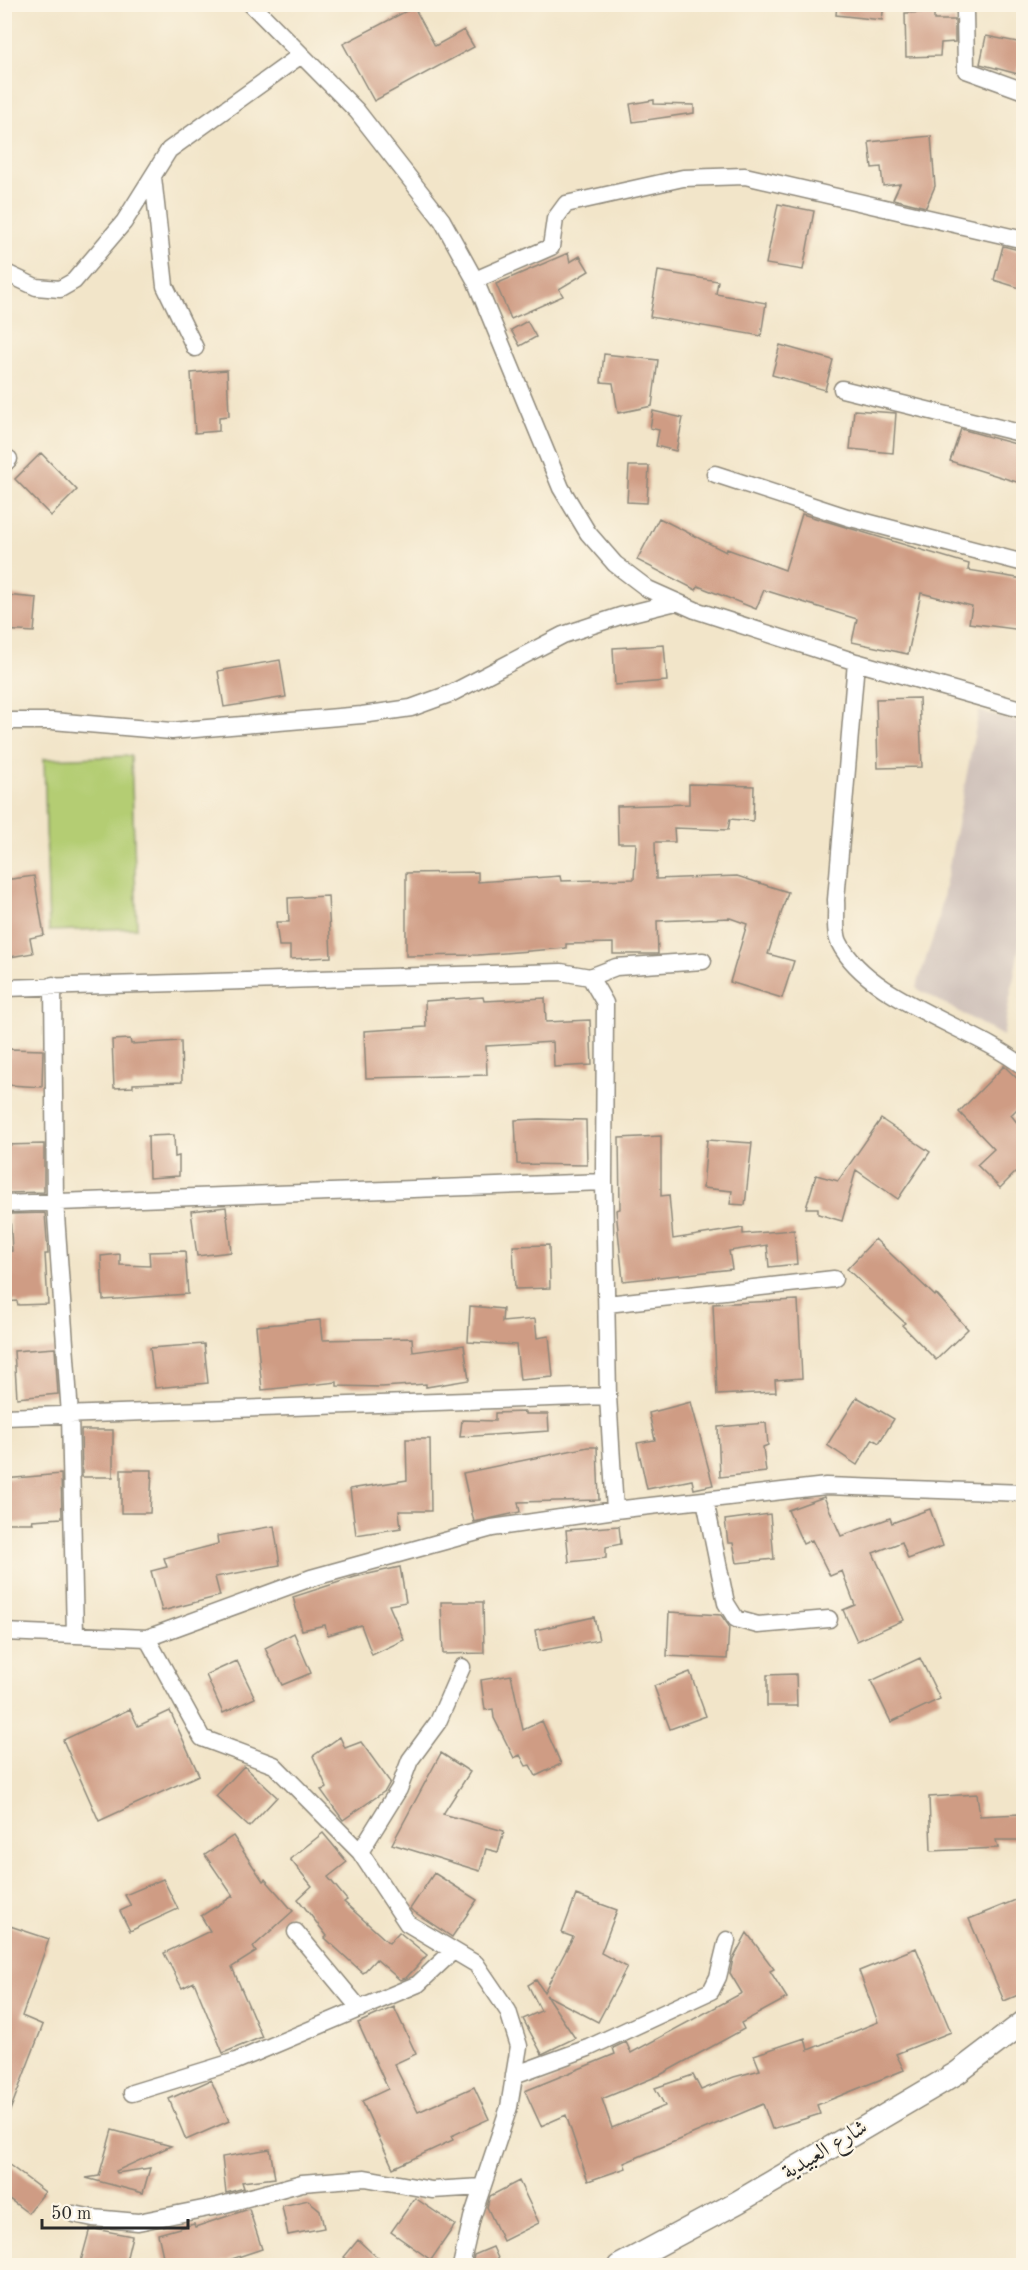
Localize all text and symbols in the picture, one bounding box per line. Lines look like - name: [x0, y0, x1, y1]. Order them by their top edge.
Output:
- street label: شارع العبيدية: [779, 2116, 874, 2189]
- scale bar: [42, 2192, 188, 2230]
- text: 50 m: [51, 2205, 91, 2223]

